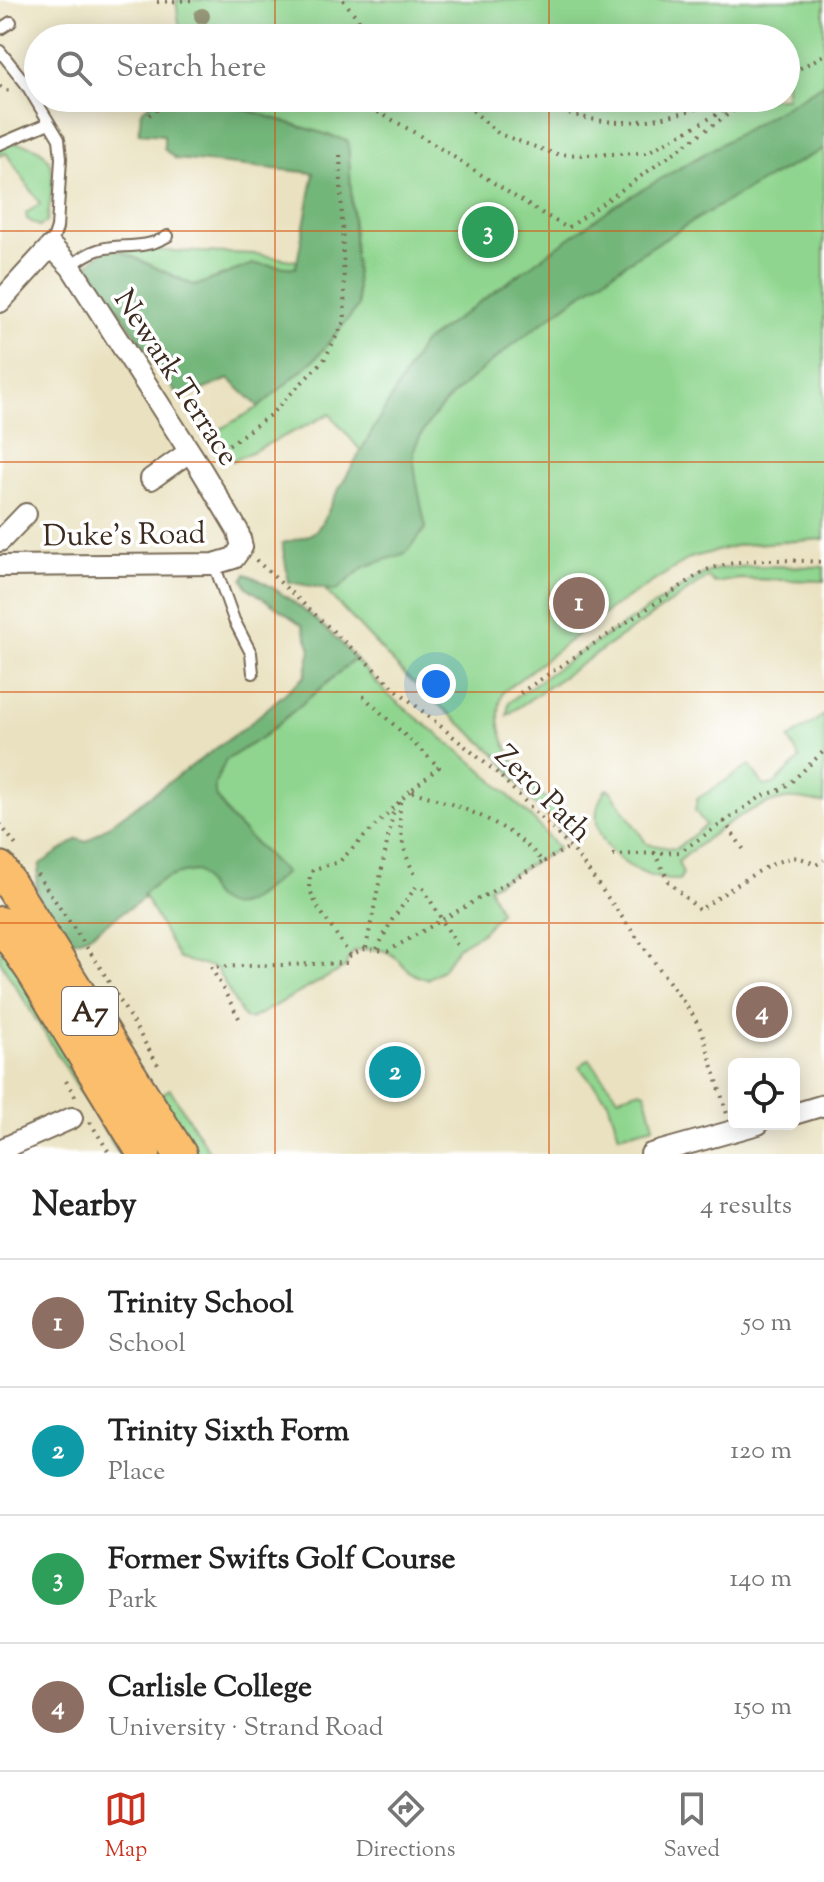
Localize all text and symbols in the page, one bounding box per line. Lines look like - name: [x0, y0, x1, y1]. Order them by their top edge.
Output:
- search box: [24, 24, 800, 112]
- icon: search: [52, 46, 96, 90]
- text: Search here: [116, 47, 266, 90]
- pin: 3: [462, 202, 514, 262]
- street label: Newark Terrace: [102, 282, 248, 475]
- street label: Duke's Road: [42, 514, 206, 559]
- pin: 1: [553, 573, 605, 633]
- your location: [416, 664, 456, 704]
- street label: Zero Path: [484, 736, 601, 854]
- pin: 4: [736, 982, 788, 1042]
- road number: A7: [62, 987, 118, 1035]
- pin: 2: [369, 1042, 421, 1102]
- map controls: [728, 1058, 800, 1130]
- button: locate: [728, 1058, 800, 1130]
- text: Nearby: [32, 1182, 137, 1231]
- text: 4 results: [700, 1188, 792, 1225]
- text: Trinity School: [108, 1283, 294, 1326]
- text: 1: [54, 1305, 62, 1342]
- text: 50 m: [742, 1305, 792, 1342]
- text: School: [108, 1326, 186, 1363]
- text: Trinity Sixth Form: [108, 1411, 349, 1454]
- text: 2: [52, 1433, 64, 1470]
- text: 120 m: [730, 1433, 792, 1470]
- text: Place: [108, 1454, 165, 1491]
- text: Former Swifts Golf Course: [108, 1539, 456, 1582]
- text: 3: [53, 1561, 63, 1598]
- text: 140 m: [729, 1561, 792, 1598]
- text: Park: [108, 1582, 158, 1619]
- text: Carlisle College: [108, 1667, 312, 1710]
- text: 4: [51, 1689, 65, 1726]
- text: 150 m: [733, 1689, 792, 1726]
- text: University · Strand Road: [108, 1710, 383, 1747]
- tab: Map: [104, 1787, 148, 1867]
- tab: Directions: [356, 1787, 455, 1867]
- tab: Saved: [663, 1787, 720, 1867]

